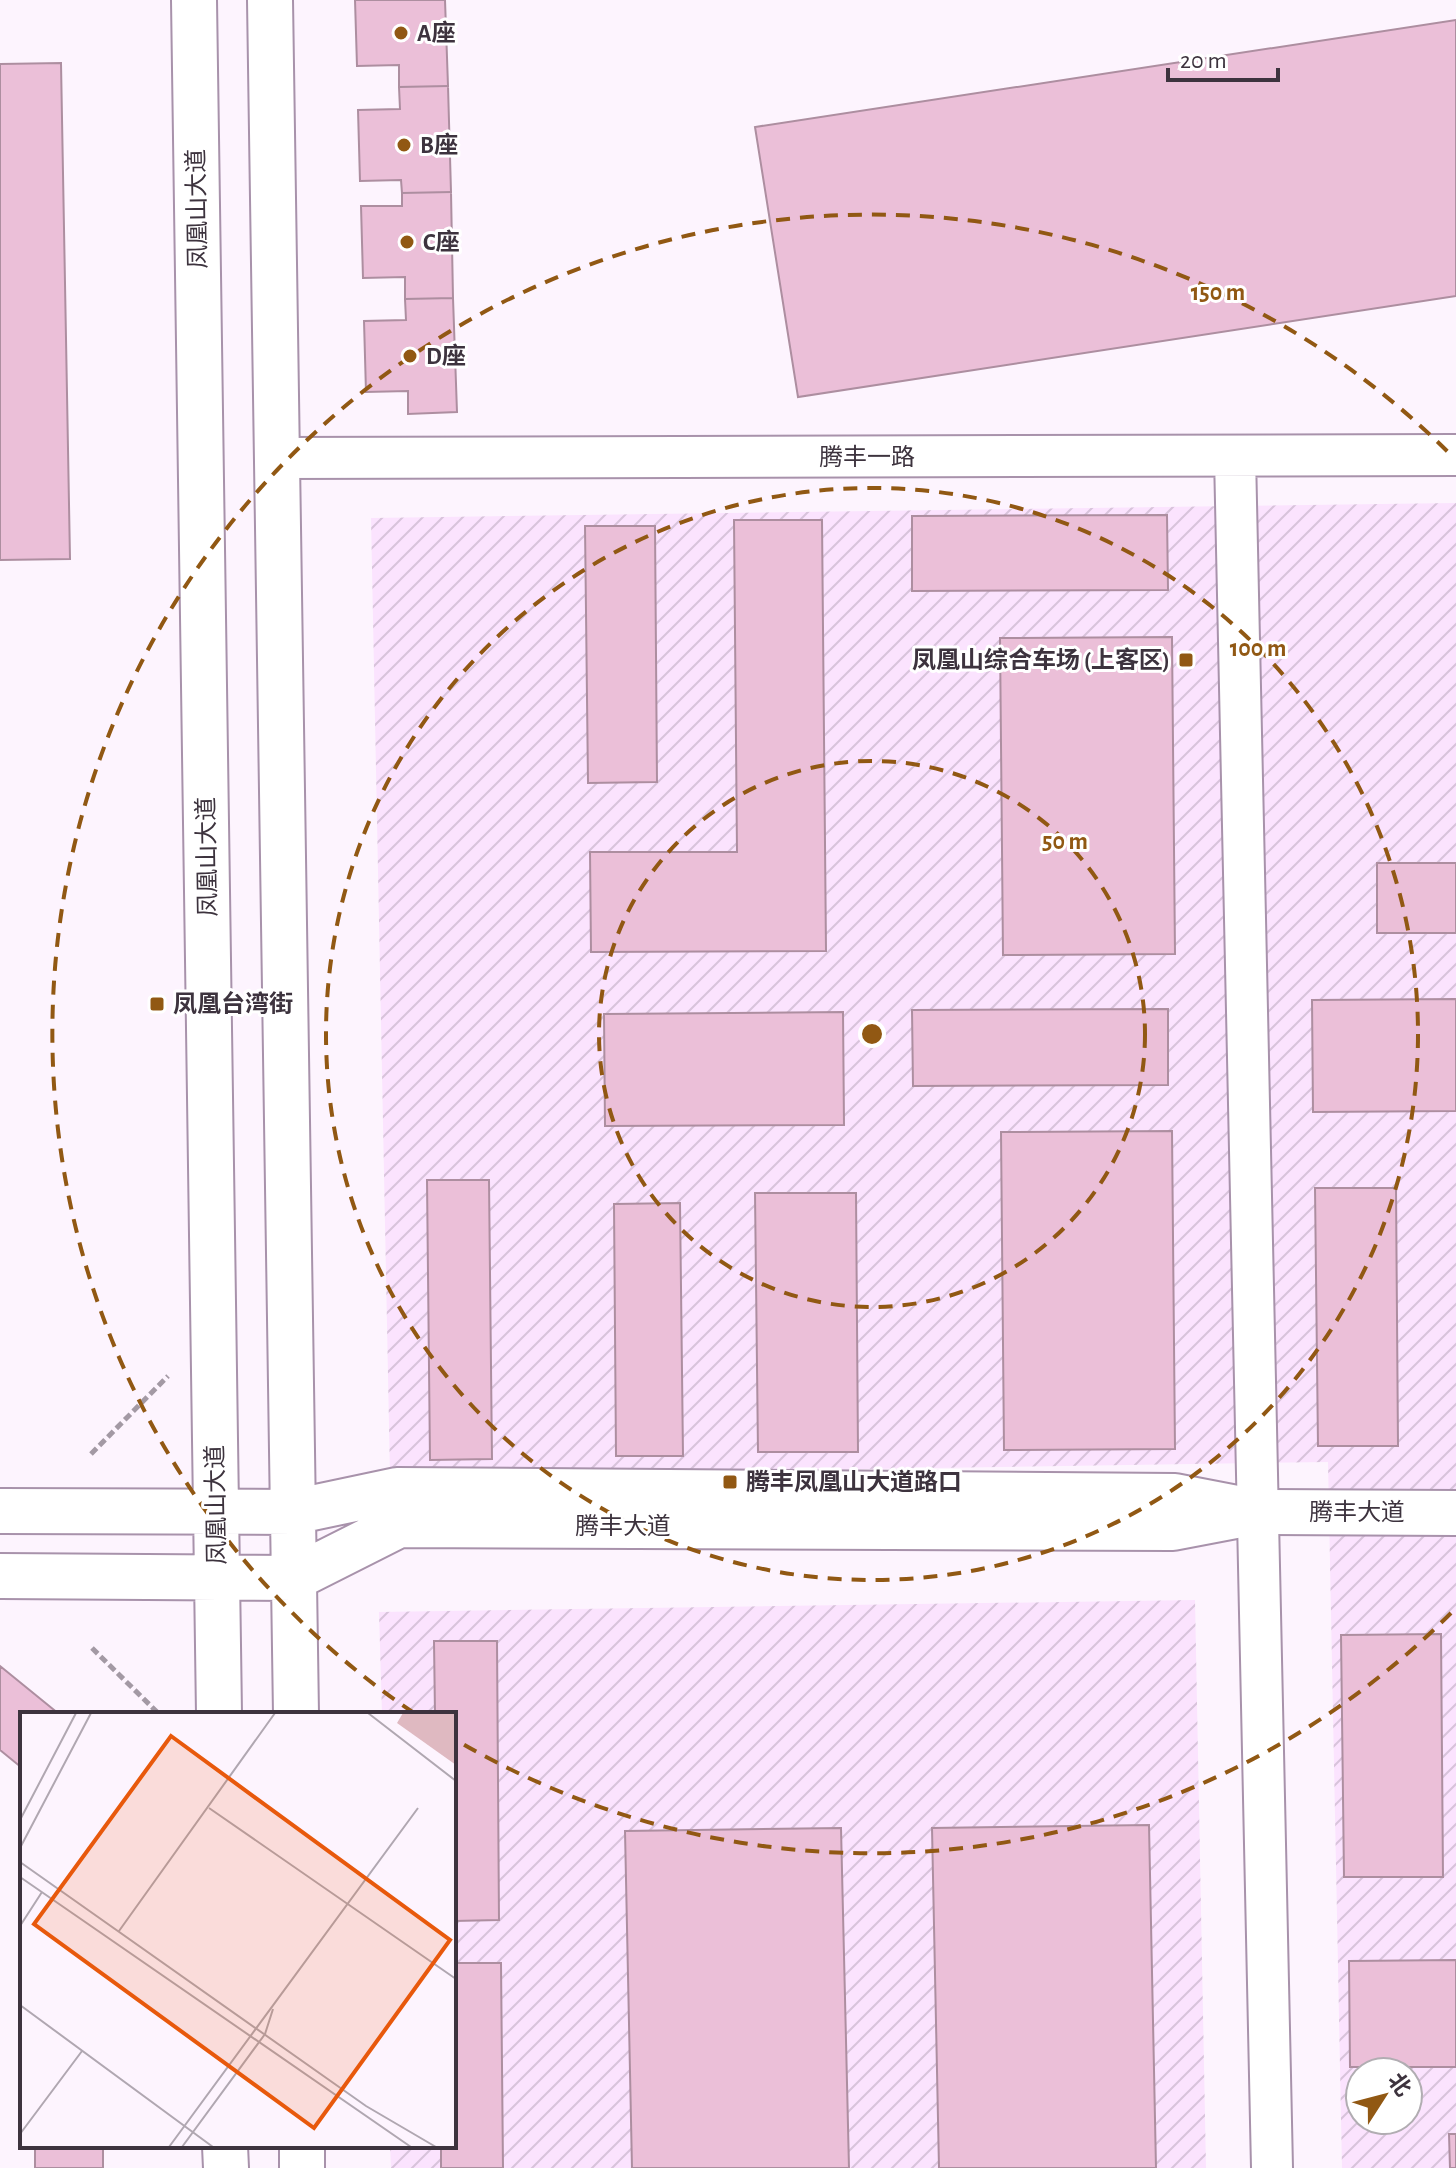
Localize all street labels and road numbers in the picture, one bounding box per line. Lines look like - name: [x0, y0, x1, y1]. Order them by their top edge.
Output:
- street label: 凤凰山大道: [183, 149, 211, 269]
- street label: 腾丰一路: [819, 444, 915, 470]
- street label: 凤凰山大道: [193, 797, 221, 917]
- street label: 凤凰山大道: [202, 1445, 230, 1565]
- street label: 腾丰大道: [1309, 1499, 1405, 1525]
- street label: 腾丰大道: [575, 1513, 671, 1539]

